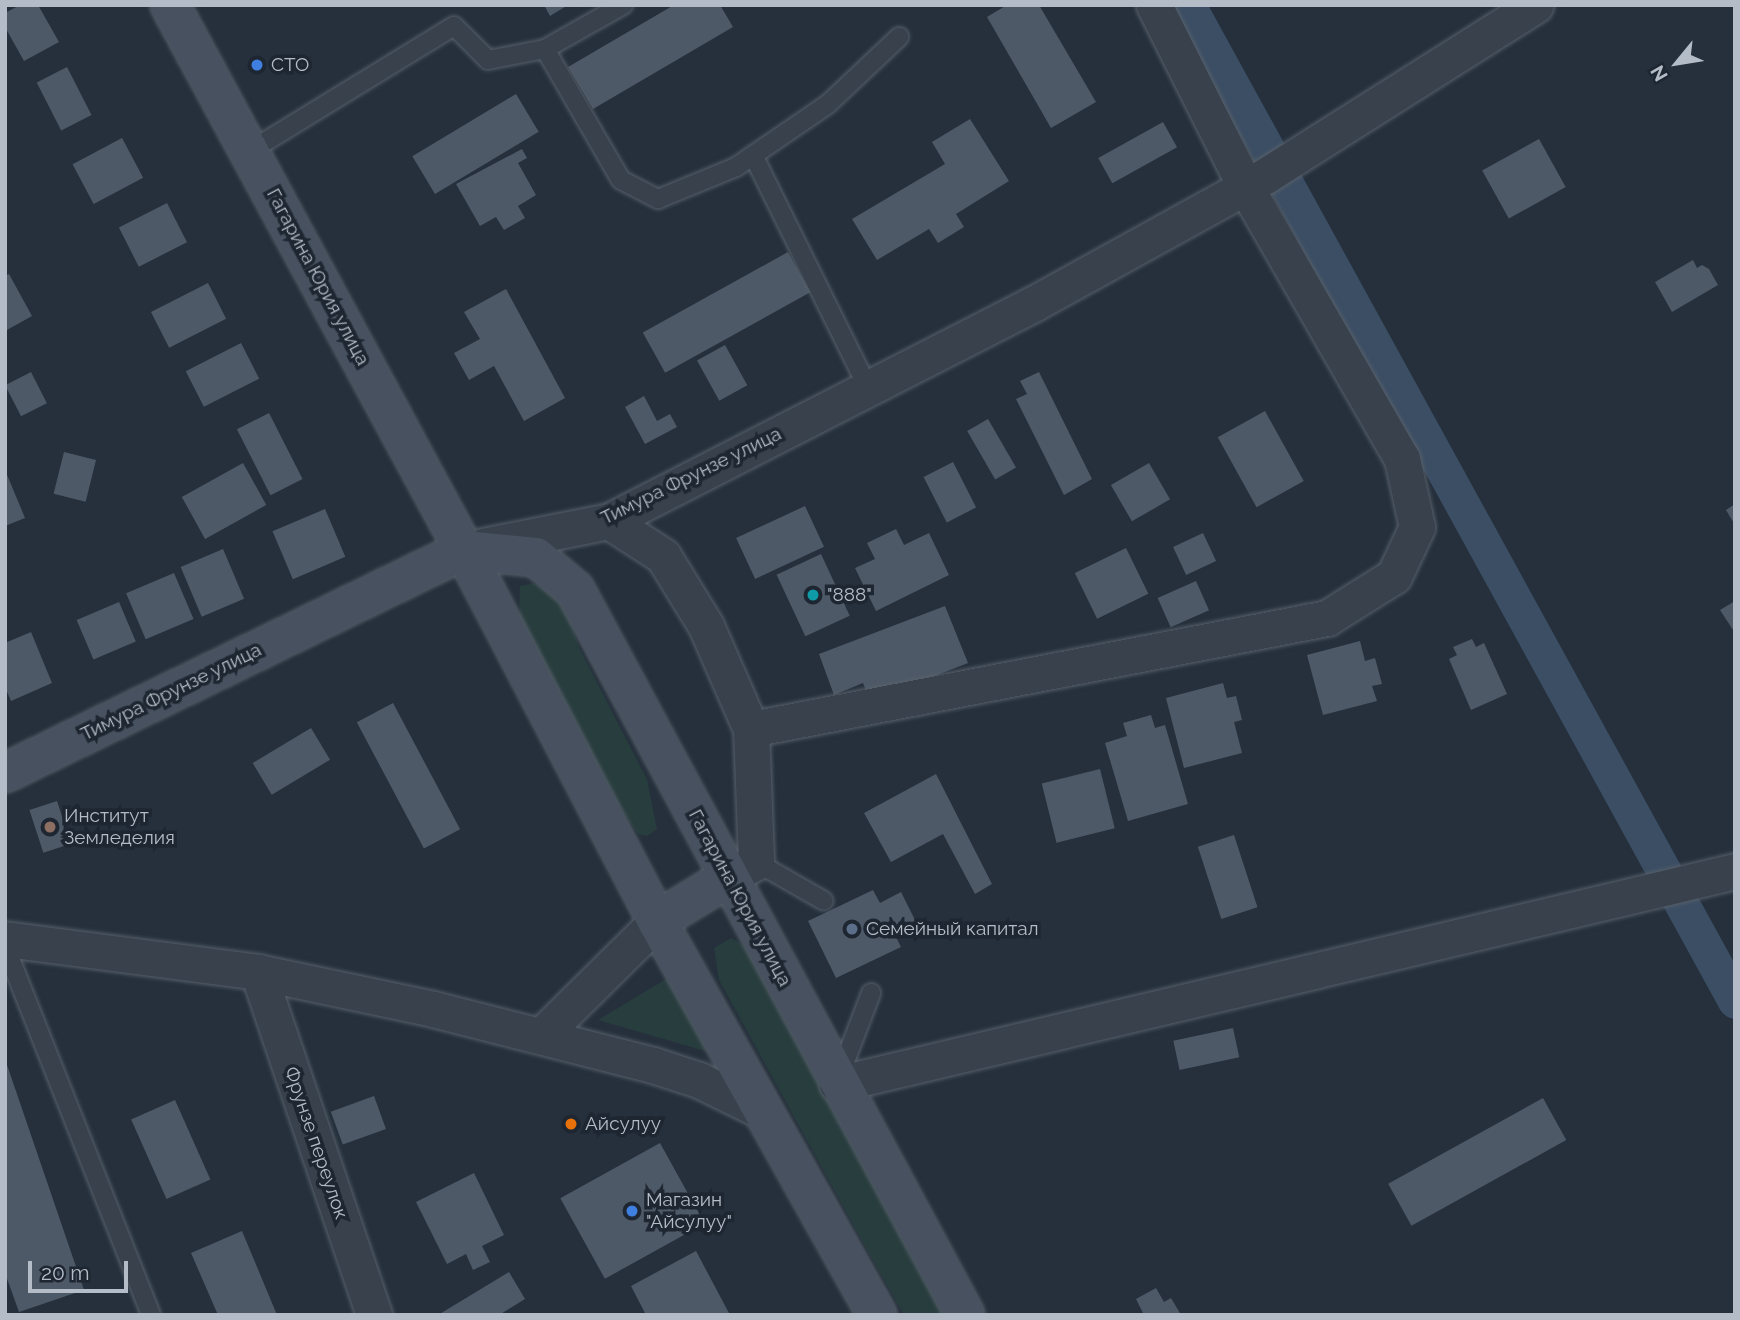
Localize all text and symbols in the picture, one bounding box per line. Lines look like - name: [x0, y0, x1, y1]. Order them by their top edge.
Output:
- north arrow: [1642, 28, 1712, 98]
- place label: CTO: [271, 54, 309, 76]
- marker: CTO: [249, 57, 265, 73]
- text: N: [1646, 62, 1672, 85]
- street label: Гагарина Юрия улица: [262, 184, 374, 370]
- street label: Тимура Фрунзе улица: [597, 422, 785, 530]
- place label: "888": [827, 584, 872, 606]
- marker: "888": [805, 587, 821, 603]
- street label: Тимура Фрунзе улица: [77, 638, 265, 746]
- place label: Институт Земледелия: [64, 805, 175, 849]
- street label: Гагарина Юрия улица: [684, 805, 796, 991]
- marker: Институт Земледелия: [42, 819, 58, 835]
- place label: Семейный капитал: [866, 918, 1038, 940]
- marker: Семейный капитал: [844, 921, 860, 937]
- street label: Фрунзе переулок: [279, 1064, 353, 1222]
- place label: Айсулуу: [585, 1113, 661, 1135]
- marker: Айсулуу: [563, 1116, 579, 1132]
- place label: Магазин "Айсулуу": [646, 1189, 732, 1233]
- marker: Магазин "Айсулуу": [624, 1203, 640, 1219]
- scale bar: [32, 1246, 131, 1290]
- text: 20 m: [41, 1260, 89, 1285]

